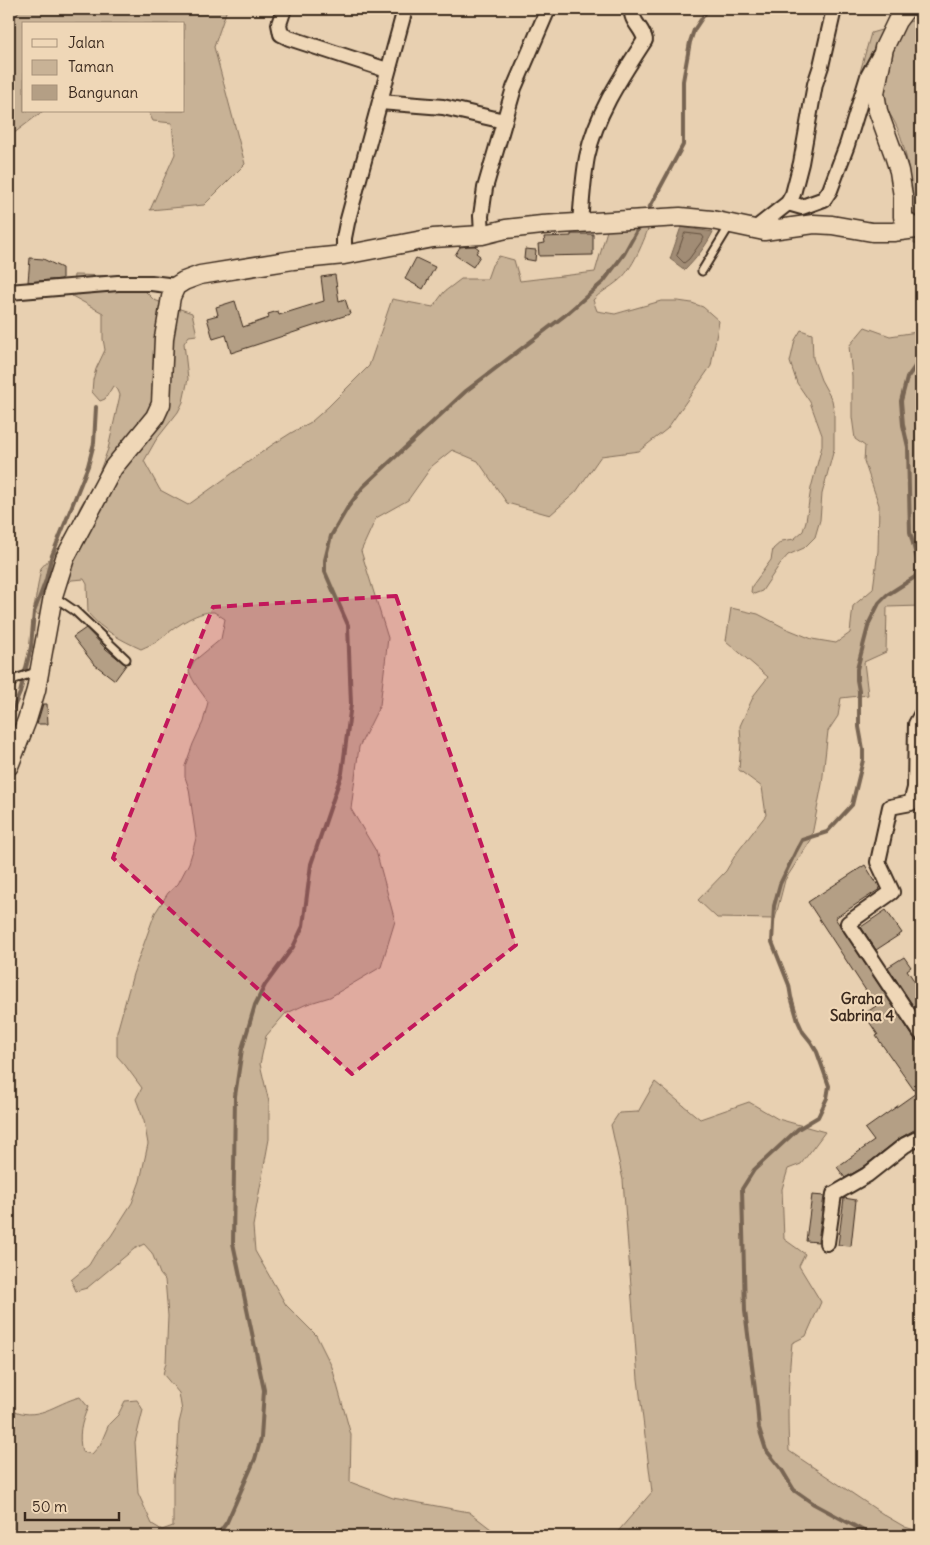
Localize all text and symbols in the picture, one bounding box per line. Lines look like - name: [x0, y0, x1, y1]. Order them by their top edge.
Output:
- legend: [22, 22, 185, 112]
- text: Jalan: [68, 33, 105, 52]
- text: Taman: [68, 57, 114, 76]
- text: Bangunan: [68, 83, 138, 102]
- district label: Graha Sabrina 4: [830, 989, 894, 1025]
- scale bar: [25, 1490, 119, 1522]
- text: 50 m: [32, 1497, 67, 1516]

